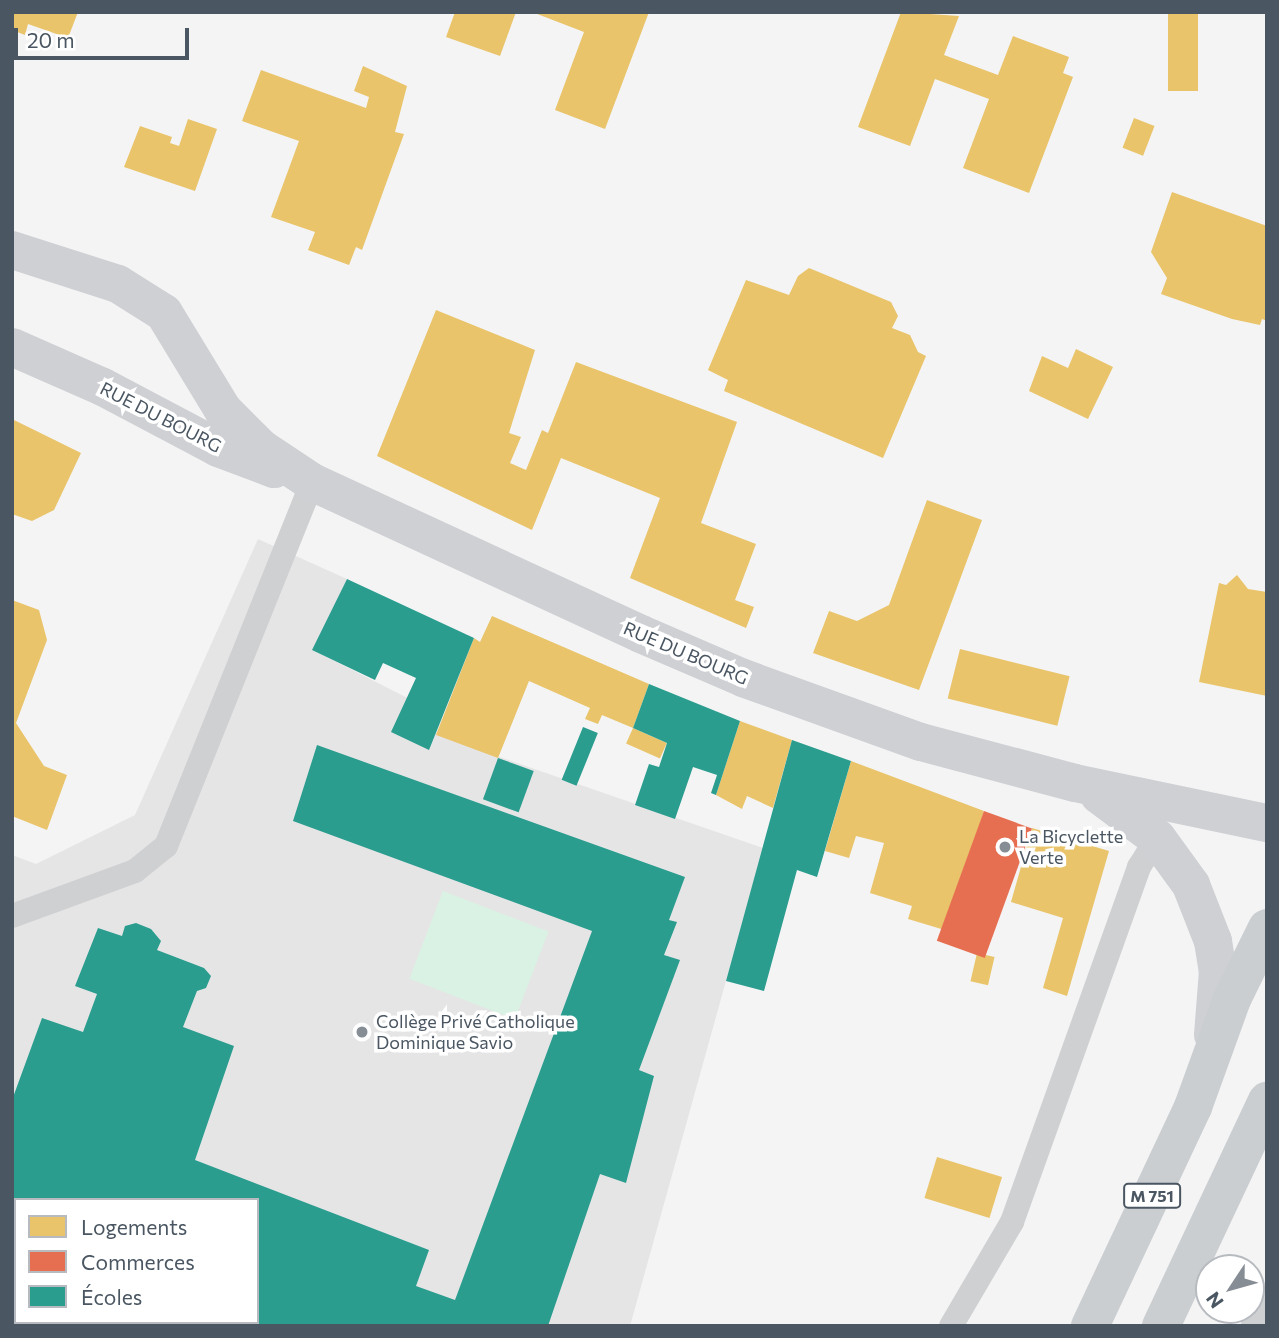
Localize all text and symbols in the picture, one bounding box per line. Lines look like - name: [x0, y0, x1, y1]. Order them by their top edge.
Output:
- scale bar: [18, 14, 192, 58]
- text: 20 m: [27, 27, 75, 52]
- street label: RUE DU BOURG: [97, 377, 225, 457]
- street label: RUE DU BOURG: [620, 617, 752, 689]
- place label: La Bicyclette Verte: [1019, 826, 1123, 868]
- marker: La Bicyclette Verte: [997, 839, 1013, 855]
- place label: Collège Privé Catholique Dominique Savio: [376, 1011, 575, 1054]
- marker: Collège Privé Catholique Dominique Savio: [354, 1024, 370, 1040]
- road number: M 751: [1122, 1184, 1182, 1208]
- legend: [14, 1198, 259, 1324]
- text: Logements: [81, 1214, 187, 1239]
- text: Commerces: [81, 1249, 195, 1274]
- north arrow: [1195, 1254, 1265, 1324]
- text: Écoles: [81, 1284, 142, 1309]
- text: N: [1201, 1288, 1228, 1313]

